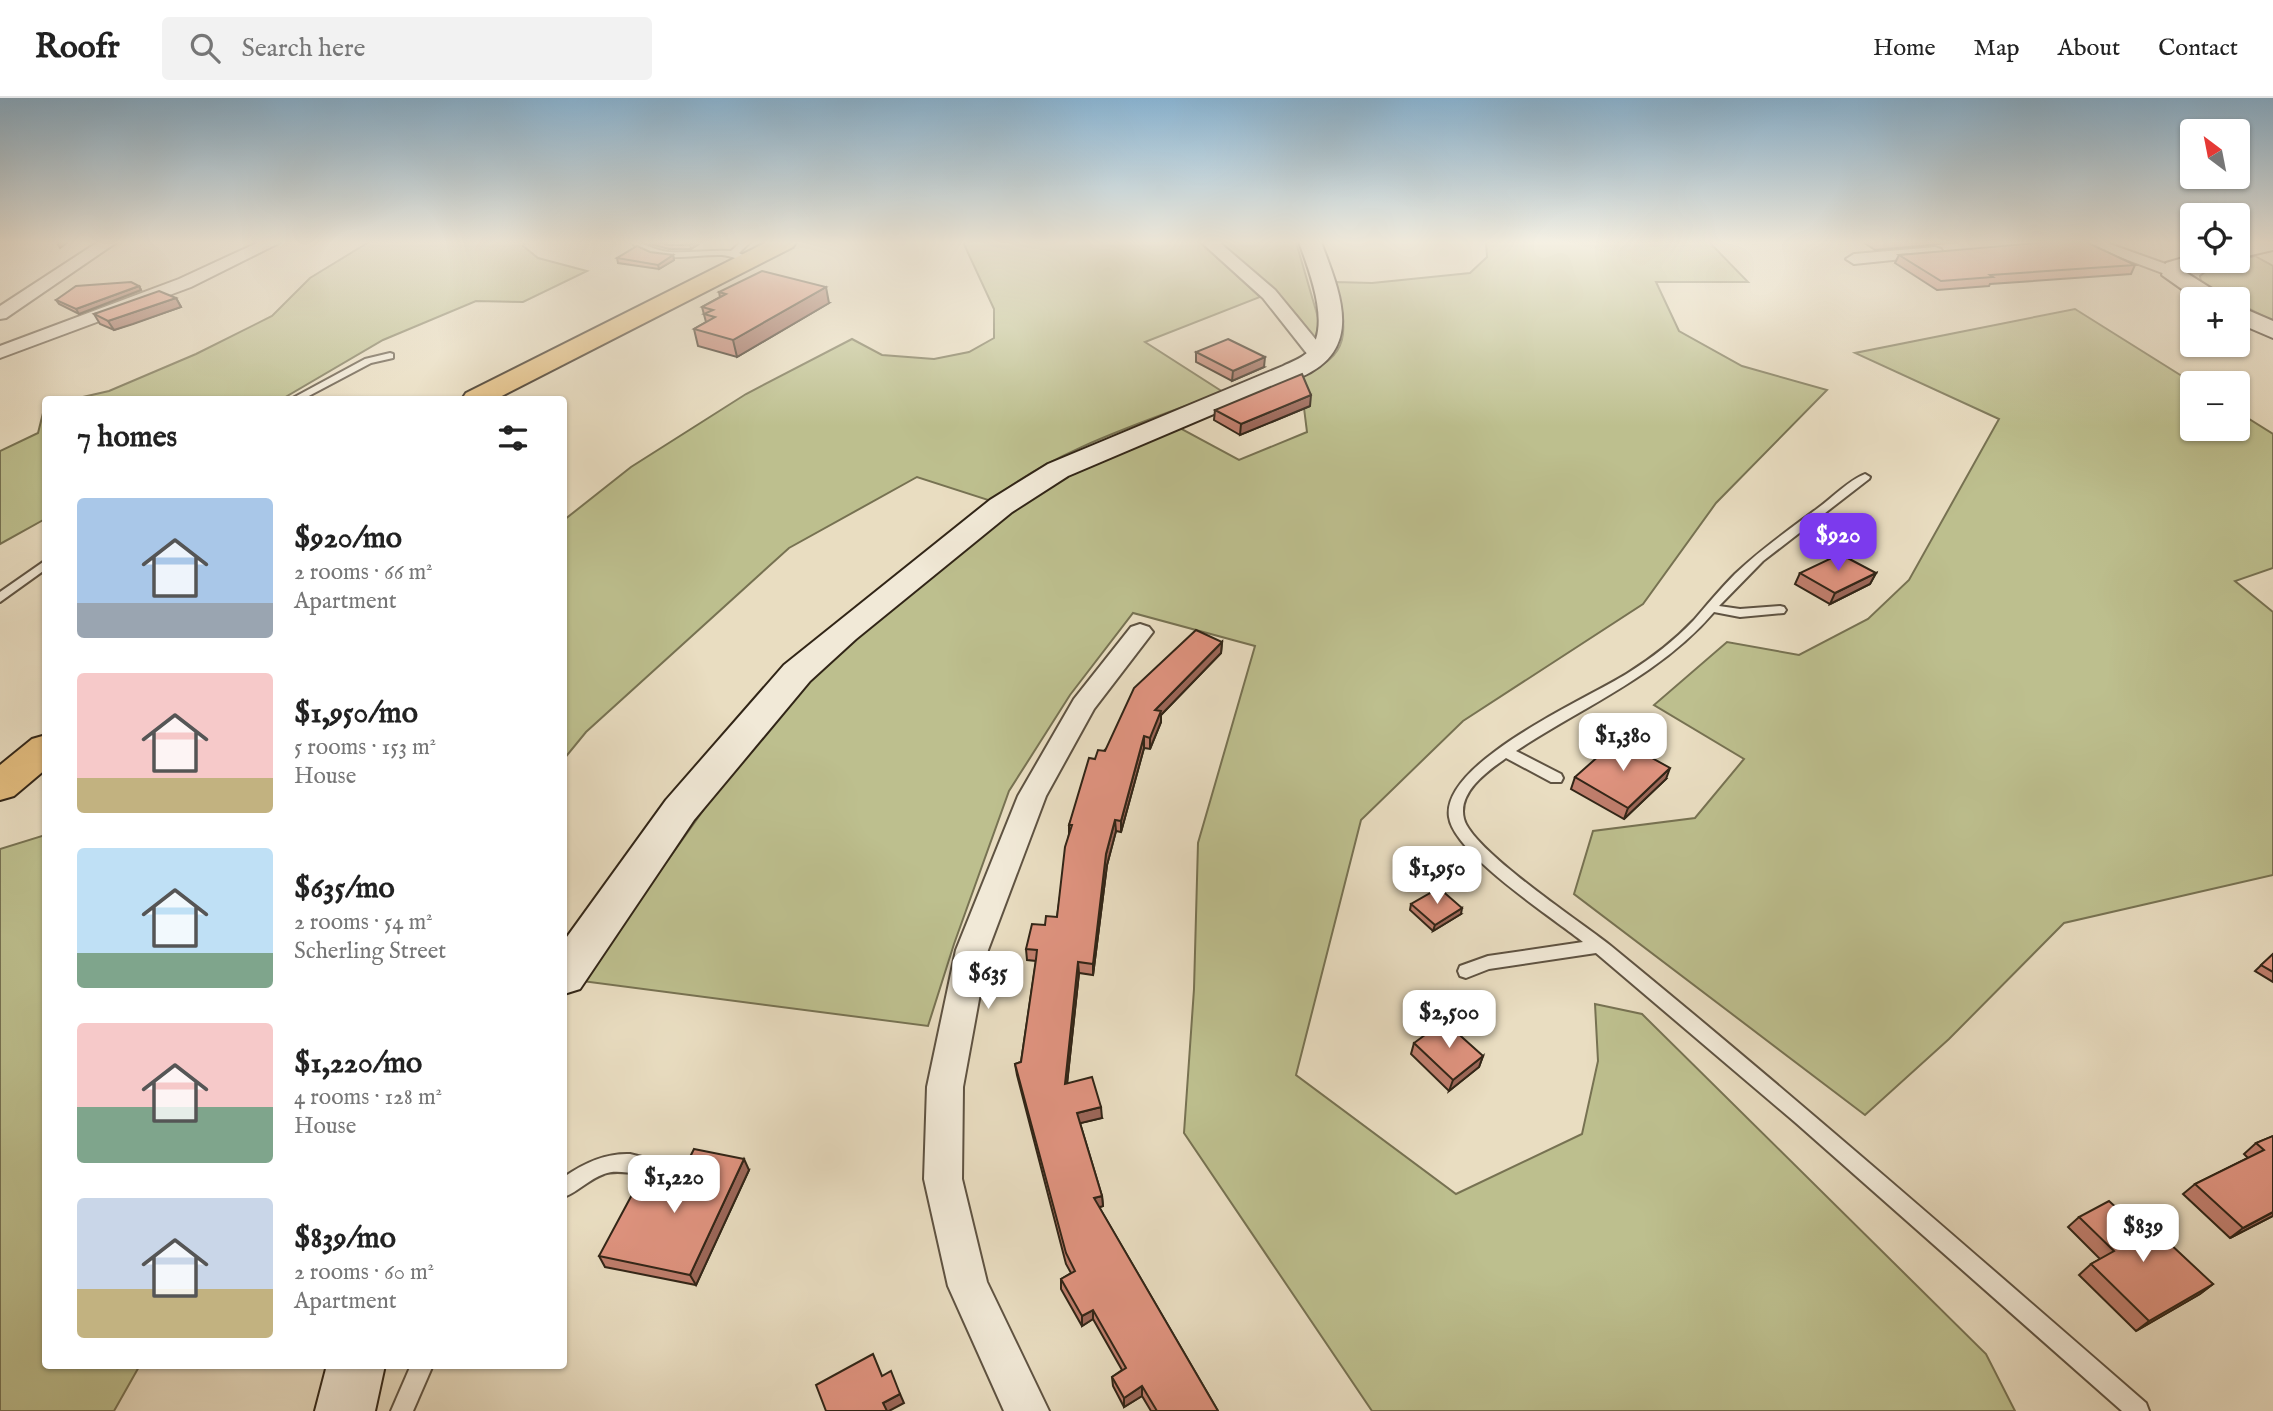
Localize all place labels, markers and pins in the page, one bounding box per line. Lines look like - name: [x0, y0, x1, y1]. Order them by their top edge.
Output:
- pin: $920: [1797, 514, 1879, 573]
- pin: $1,380: [1566, 714, 1680, 773]
- pin: $1,950: [1380, 846, 1494, 906]
- pin: $635: [947, 951, 1029, 1011]
- pin: $2,500: [1392, 990, 1506, 1050]
- pin: $1,220: [617, 1156, 731, 1215]
- pin: $839: [2102, 1204, 2184, 1264]

